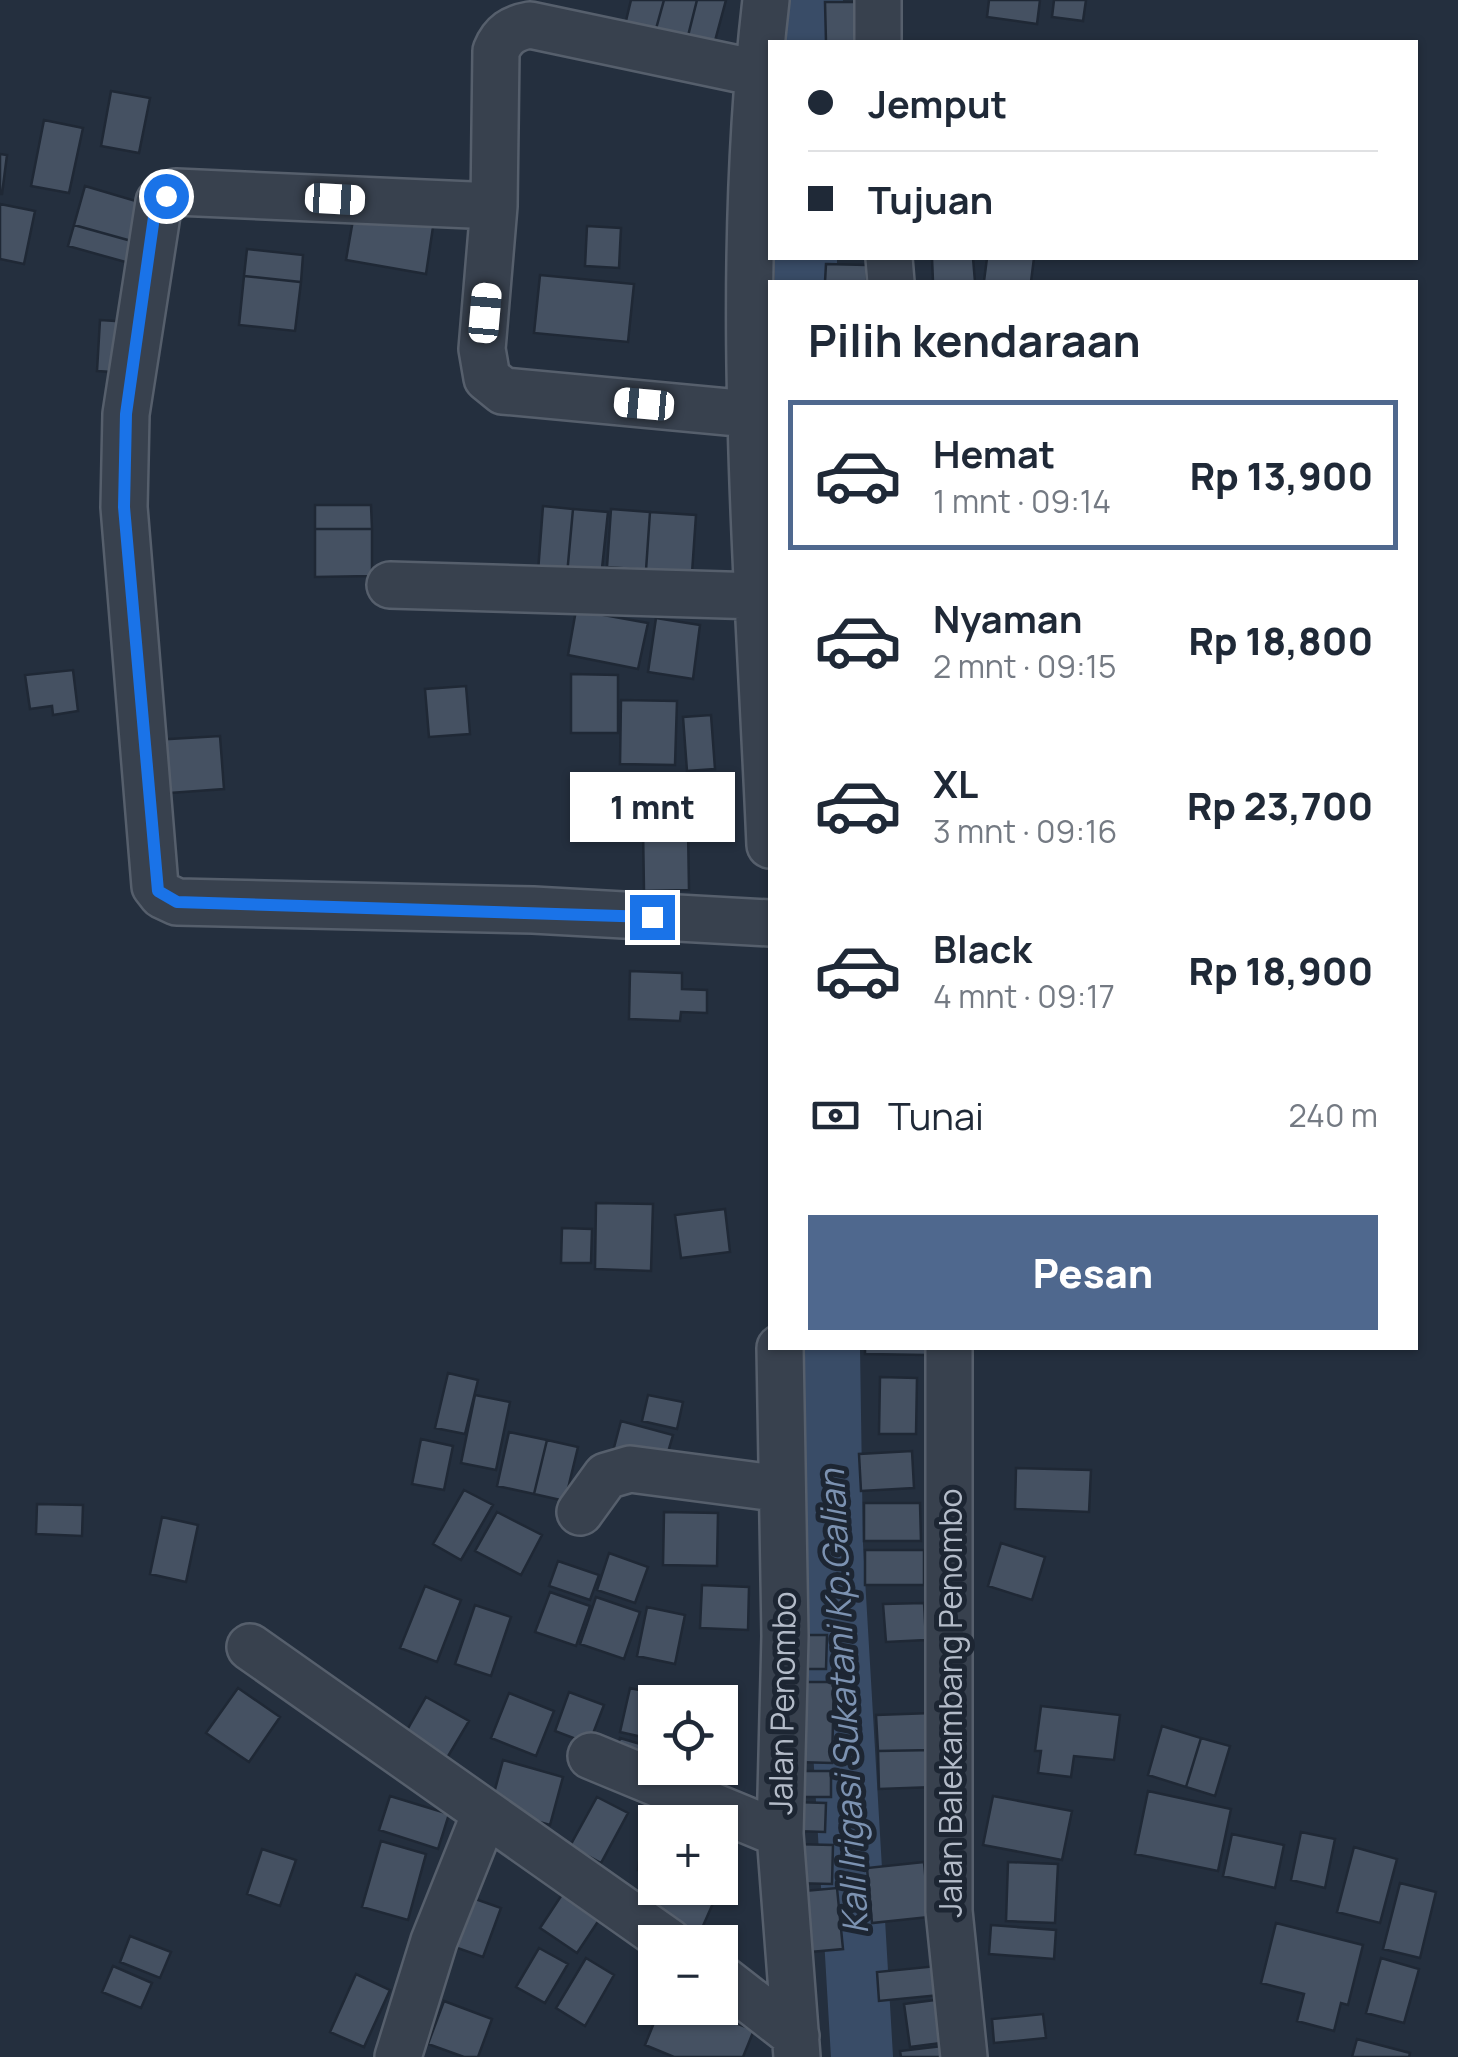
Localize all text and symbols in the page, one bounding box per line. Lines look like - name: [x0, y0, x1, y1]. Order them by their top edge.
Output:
- text: Jemput: [868, 77, 1007, 129]
- text: Tujuan: [868, 173, 993, 225]
- route start: [144, 174, 189, 219]
- car: [304, 182, 366, 216]
- car: [467, 282, 503, 344]
- text: Pilih kendaraan: [808, 309, 1141, 371]
- car: [613, 386, 675, 422]
- text: Hemat: [933, 427, 1055, 479]
- icon: car: [813, 430, 903, 520]
- text: Rp 13,900: [1190, 449, 1373, 501]
- text: 1 mnt · 09:14: [933, 479, 1111, 523]
- text: Nyaman: [933, 592, 1083, 644]
- icon: car: [813, 595, 903, 685]
- text: Rp 18,800: [1188, 614, 1373, 666]
- text: 2 mnt · 09:15: [933, 644, 1117, 688]
- text: XL: [933, 757, 978, 809]
- icon: car: [813, 760, 903, 850]
- callout: 1 mnt: [570, 772, 734, 842]
- text: Rp 23,700: [1187, 779, 1373, 831]
- text: 1 mnt: [610, 785, 695, 829]
- text: 3 mnt · 09:16: [933, 809, 1117, 853]
- route end: [630, 895, 675, 940]
- text: Black: [933, 922, 1032, 974]
- icon: car: [813, 925, 903, 1015]
- text: Rp 18,900: [1188, 944, 1373, 996]
- text: 4 mnt · 09:17: [933, 974, 1115, 1018]
- icon: cash: [808, 1088, 863, 1143]
- text: Tunai: [888, 1089, 984, 1141]
- text: 240 m: [1288, 1093, 1378, 1137]
- button: Pesan: [808, 1215, 1378, 1330]
- water label: Kali Irigasi Sukatani Kp.Galian: [807, 1467, 879, 1936]
- street label: Jalan Balekambang Penombo: [928, 1489, 972, 1917]
- street label: Jalan Penombo: [758, 1591, 806, 1815]
- map controls: [638, 1685, 738, 2025]
- button: locate: [638, 1685, 738, 1785]
- button: +: [638, 1805, 738, 1905]
- button: −: [638, 1925, 738, 2025]

